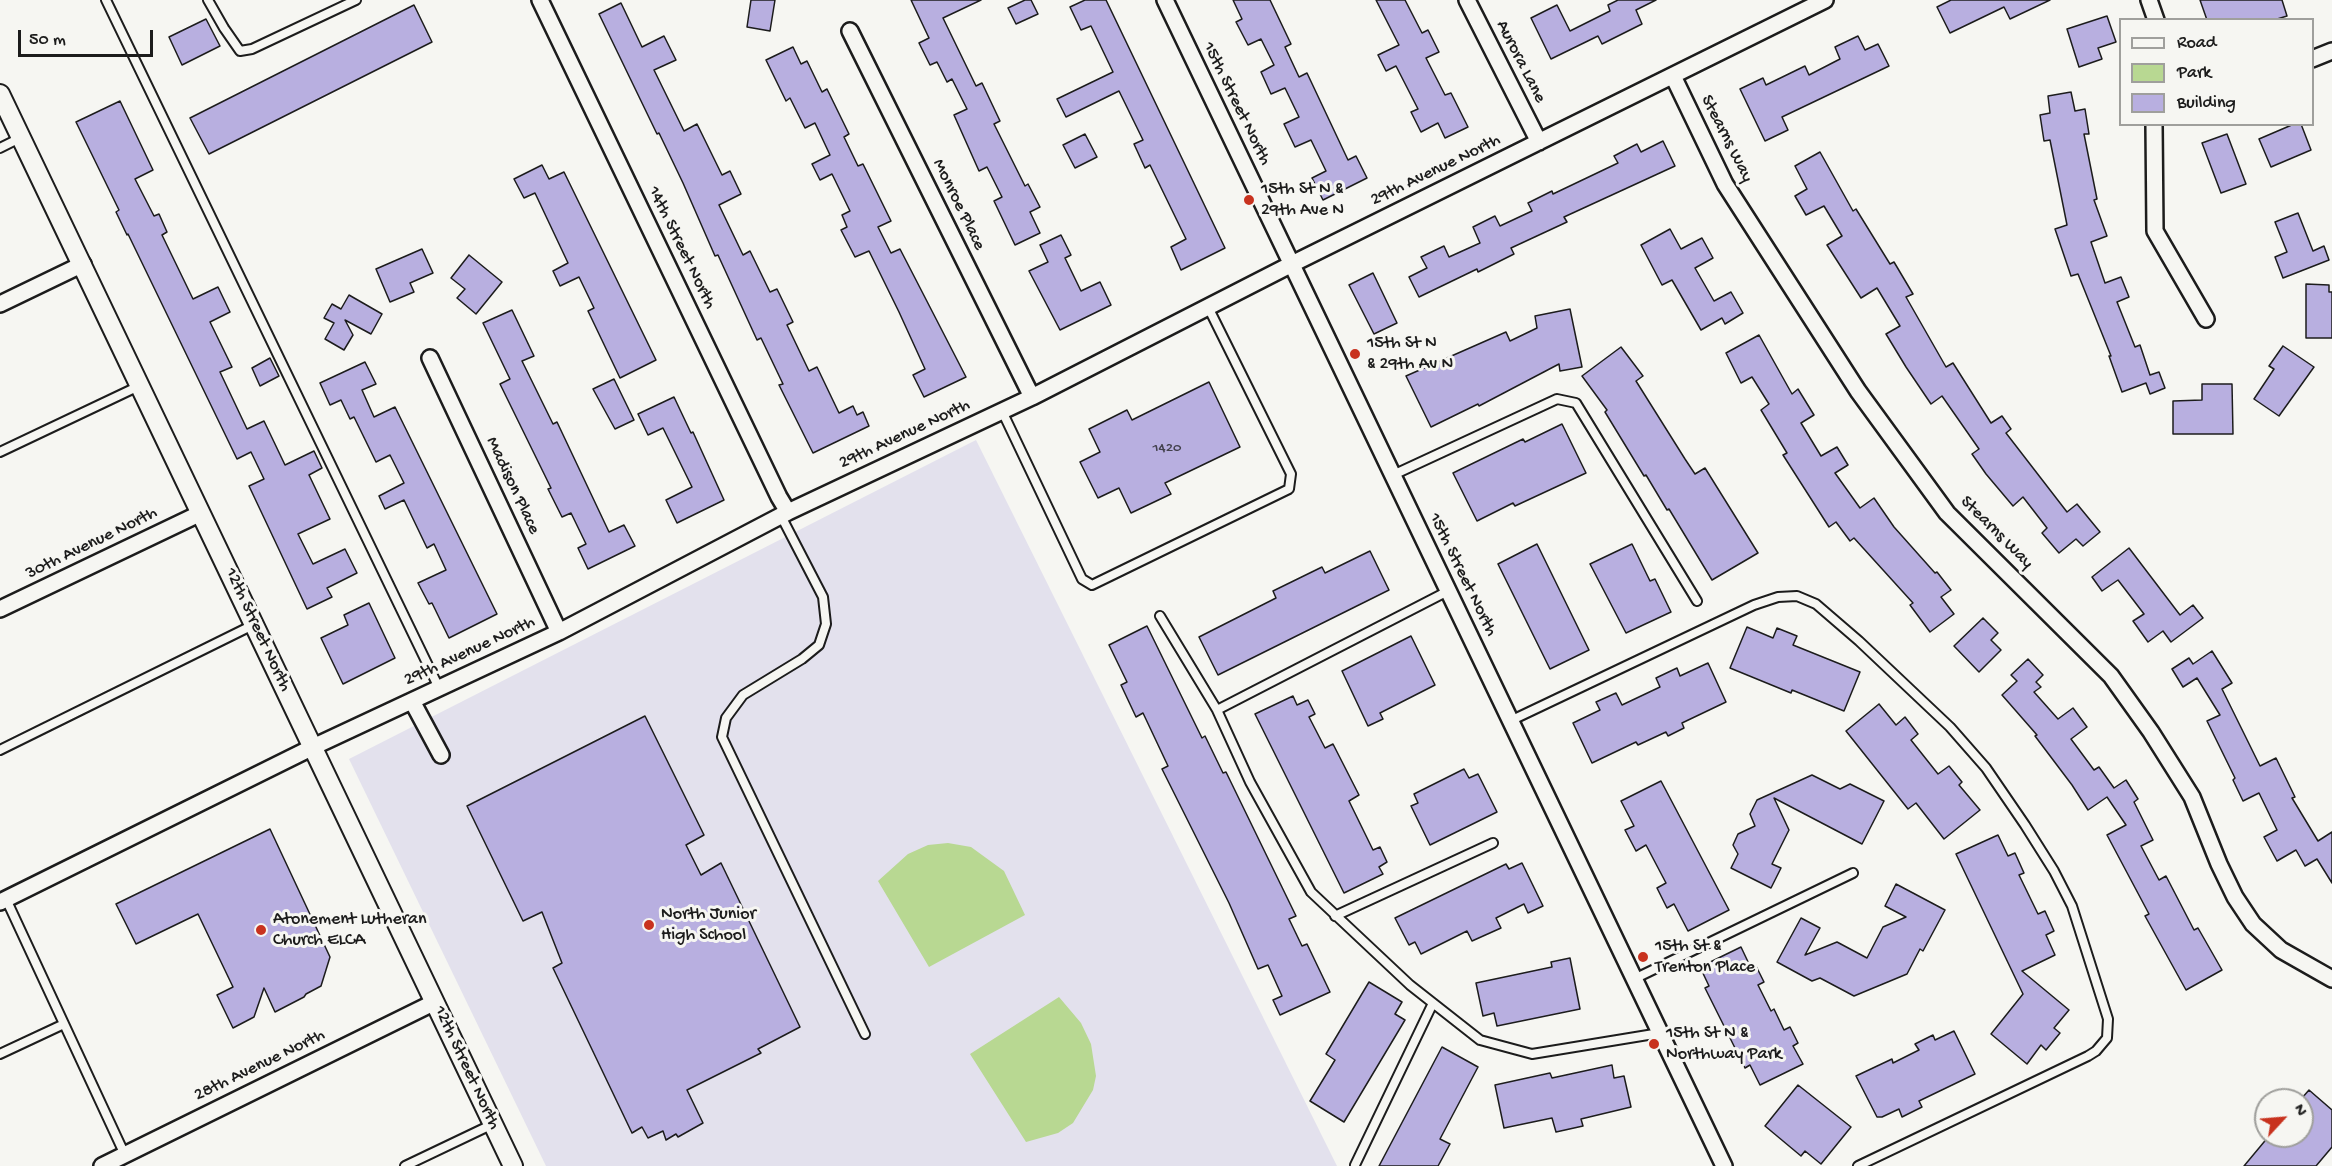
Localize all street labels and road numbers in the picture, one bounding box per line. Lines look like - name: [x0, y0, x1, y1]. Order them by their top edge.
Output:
- street label: Aurora Lane: [1490, 17, 1550, 107]
- street label: 15th Street North: [1197, 39, 1275, 169]
- street label: Stearns Way: [1695, 92, 1757, 186]
- street label: 29th Avenue North: [1367, 130, 1505, 212]
- street label: Monroe Place: [927, 156, 989, 254]
- street label: 14th Street North: [642, 183, 720, 313]
- street label: 29th Avenue North: [836, 395, 974, 475]
- street label: Madison Place: [480, 434, 544, 538]
- street label: Stearns Way: [1955, 492, 2037, 574]
- street label: 30th Avenue North: [23, 503, 161, 585]
- street label: 15th Street North: [1423, 510, 1501, 640]
- street label: 12th Street North: [219, 565, 295, 695]
- street label: 29th Avenue North: [401, 612, 539, 692]
- street label: 12th Street North: [428, 1003, 504, 1133]
- street label: 28th Avenue North: [191, 1025, 329, 1107]

